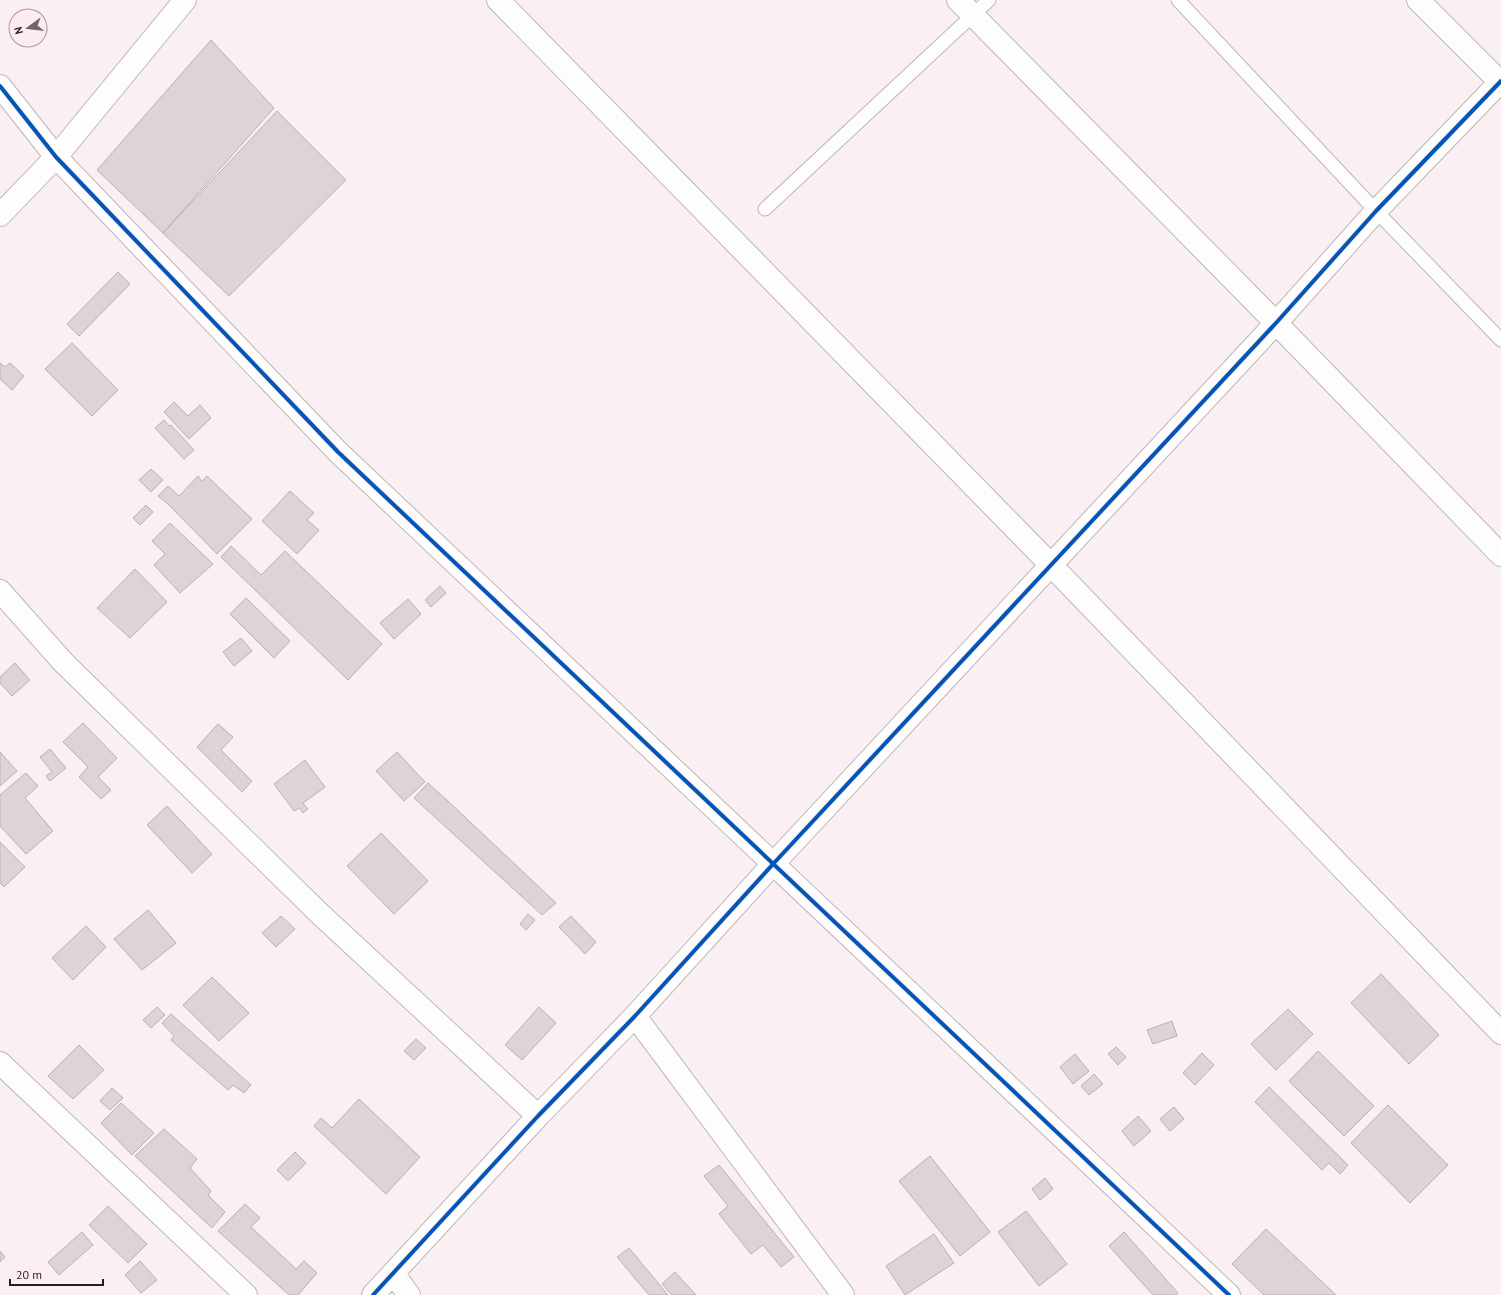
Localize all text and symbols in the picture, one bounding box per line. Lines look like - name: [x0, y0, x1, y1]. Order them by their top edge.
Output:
- north arrow: [8, 8, 48, 48]
- text: N: [11, 25, 26, 36]
- scale bar: [10, 1261, 103, 1287]
- text: 20 m: [16, 1267, 42, 1282]

